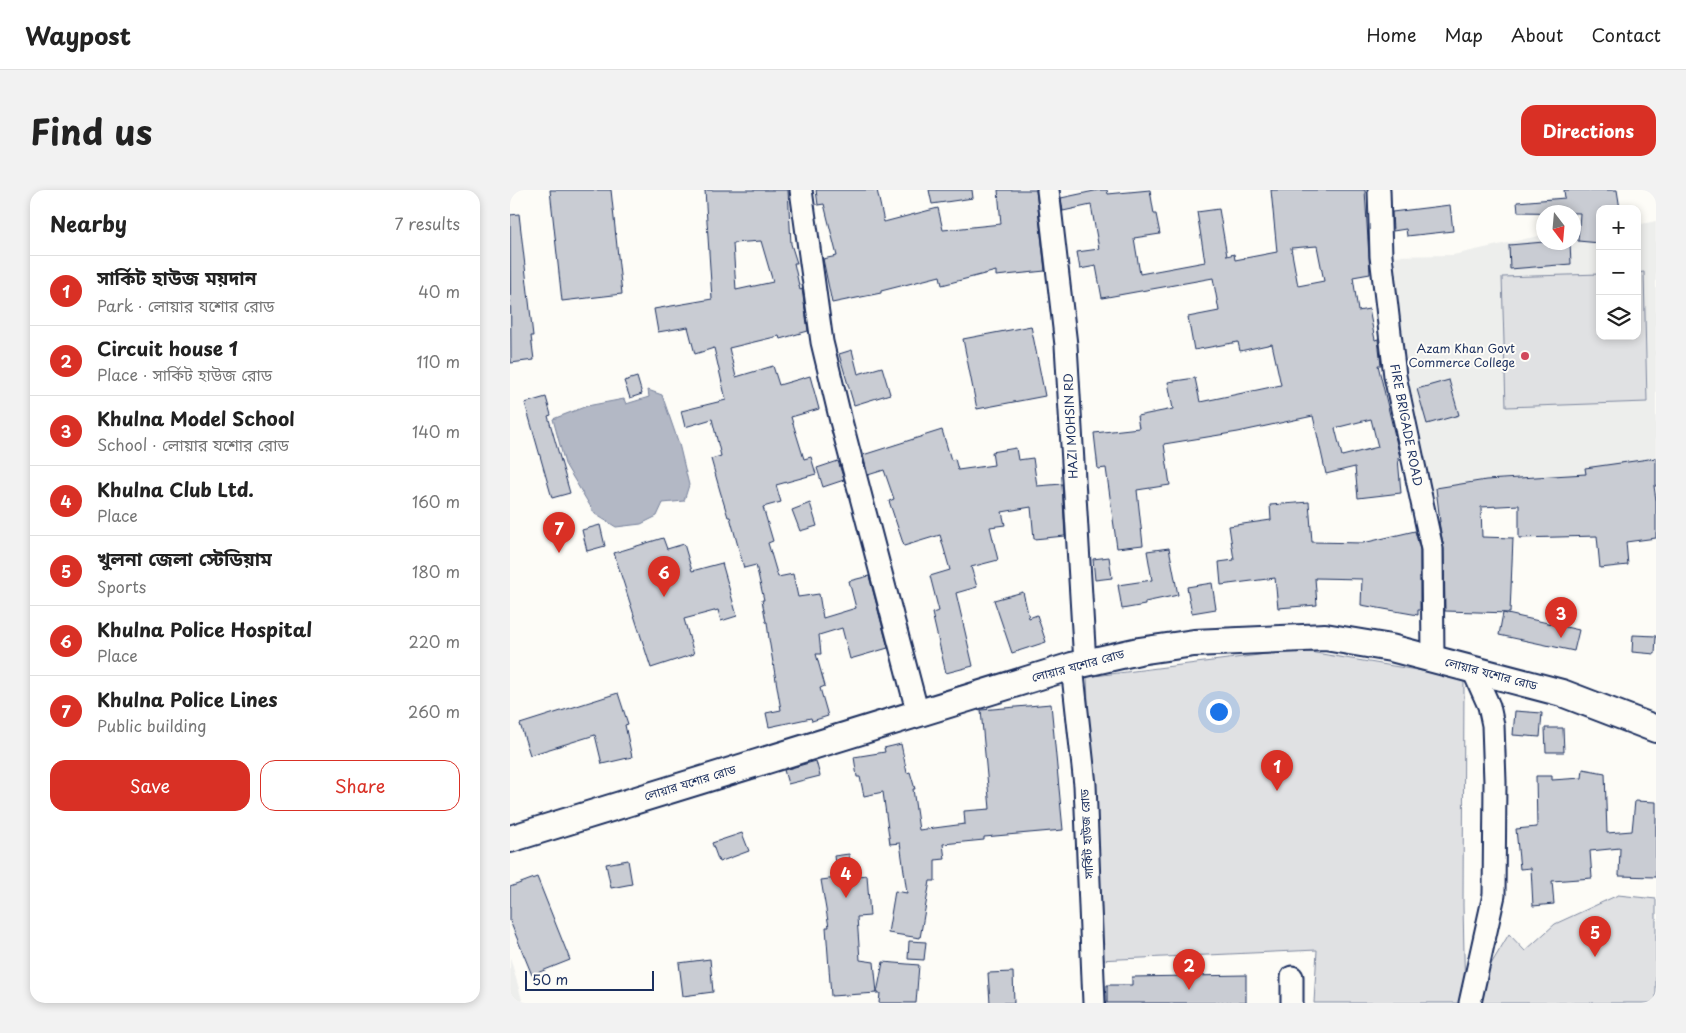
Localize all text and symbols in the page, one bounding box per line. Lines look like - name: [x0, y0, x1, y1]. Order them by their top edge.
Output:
- text: Waypost: [25, 17, 131, 53]
- text: Home: [1366, 21, 1416, 48]
- text: Map: [1444, 21, 1483, 48]
- text: About: [1511, 21, 1563, 48]
- text: Contact: [1591, 21, 1661, 48]
- text: Find us: [30, 104, 152, 157]
- button: Directions: [1521, 105, 1656, 156]
- north arrow: [1536, 205, 1581, 250]
- map controls: [1596, 205, 1641, 340]
- button: +: [1596, 205, 1641, 250]
- text: Nearby: [50, 207, 127, 239]
- text: 7 results: [395, 211, 460, 235]
- button: −: [1596, 250, 1641, 295]
- text: সার্কিট হাউজ ময়দান: [97, 263, 256, 291]
- text: 1: [62, 279, 70, 303]
- text: 40 m: [418, 279, 460, 303]
- text: Park · লোয়ার যশোর রোড: [97, 293, 275, 317]
- button: layers: [1596, 295, 1641, 340]
- text: Circuit house 1: [97, 334, 238, 362]
- place label: Azam Khan Govt Commerce College: [1409, 339, 1515, 371]
- text: 2: [60, 349, 72, 373]
- text: 110 m: [417, 349, 460, 373]
- marker: Azam Khan Govt Commerce College: [1519, 350, 1531, 362]
- text: Place · সার্কিট হাউজ রোড: [97, 362, 272, 386]
- street label: FIRE BRIGADE ROAD: [1386, 362, 1428, 488]
- street label: HAZI MOHSIN RD: [1058, 373, 1082, 479]
- text: Khulna Model School: [97, 404, 295, 432]
- text: 3: [61, 419, 71, 443]
- text: 140 m: [412, 419, 460, 443]
- text: School · লোয়ার যশোর রোড: [97, 432, 289, 456]
- text: Khulna Club Ltd.: [97, 475, 254, 503]
- text: 4: [61, 489, 71, 513]
- text: 160 m: [412, 489, 460, 513]
- text: Place: [97, 503, 138, 527]
- pin: 7: [543, 512, 575, 553]
- text: খুলনা জেলা স্টেডিয়াম: [97, 544, 272, 572]
- pin: 6: [648, 556, 680, 597]
- text: 5: [61, 559, 71, 583]
- text: 180 m: [412, 559, 460, 583]
- text: Sports: [97, 574, 146, 598]
- pin: 3: [1545, 597, 1577, 638]
- text: Khulna Police Hospital: [97, 615, 312, 643]
- text: 6: [60, 629, 72, 653]
- text: 220 m: [409, 629, 460, 653]
- text: Place: [97, 643, 138, 667]
- street label: লোয়ার যশোর রোড: [1030, 644, 1126, 686]
- street label: লোয়ার যশোর রোড: [1443, 652, 1540, 694]
- text: Khulna Police Lines: [97, 685, 278, 713]
- text: 7: [61, 699, 71, 723]
- text: 260 m: [408, 699, 460, 723]
- your location: [1206, 699, 1232, 725]
- text: Public building: [97, 713, 207, 737]
- pin: 1: [1261, 750, 1293, 791]
- street label: লোয়ার যশোর রোড: [642, 759, 738, 805]
- button: Save: [50, 760, 250, 811]
- button: Share: [260, 760, 460, 811]
- street label: সার্কিট হাউজ রোড: [1075, 788, 1097, 880]
- pin: 4: [830, 857, 862, 898]
- pin: 5: [1579, 916, 1611, 957]
- pin: 2: [1173, 949, 1205, 990]
- scale bar: [525, 968, 654, 991]
- text: 50 m: [532, 969, 568, 990]

